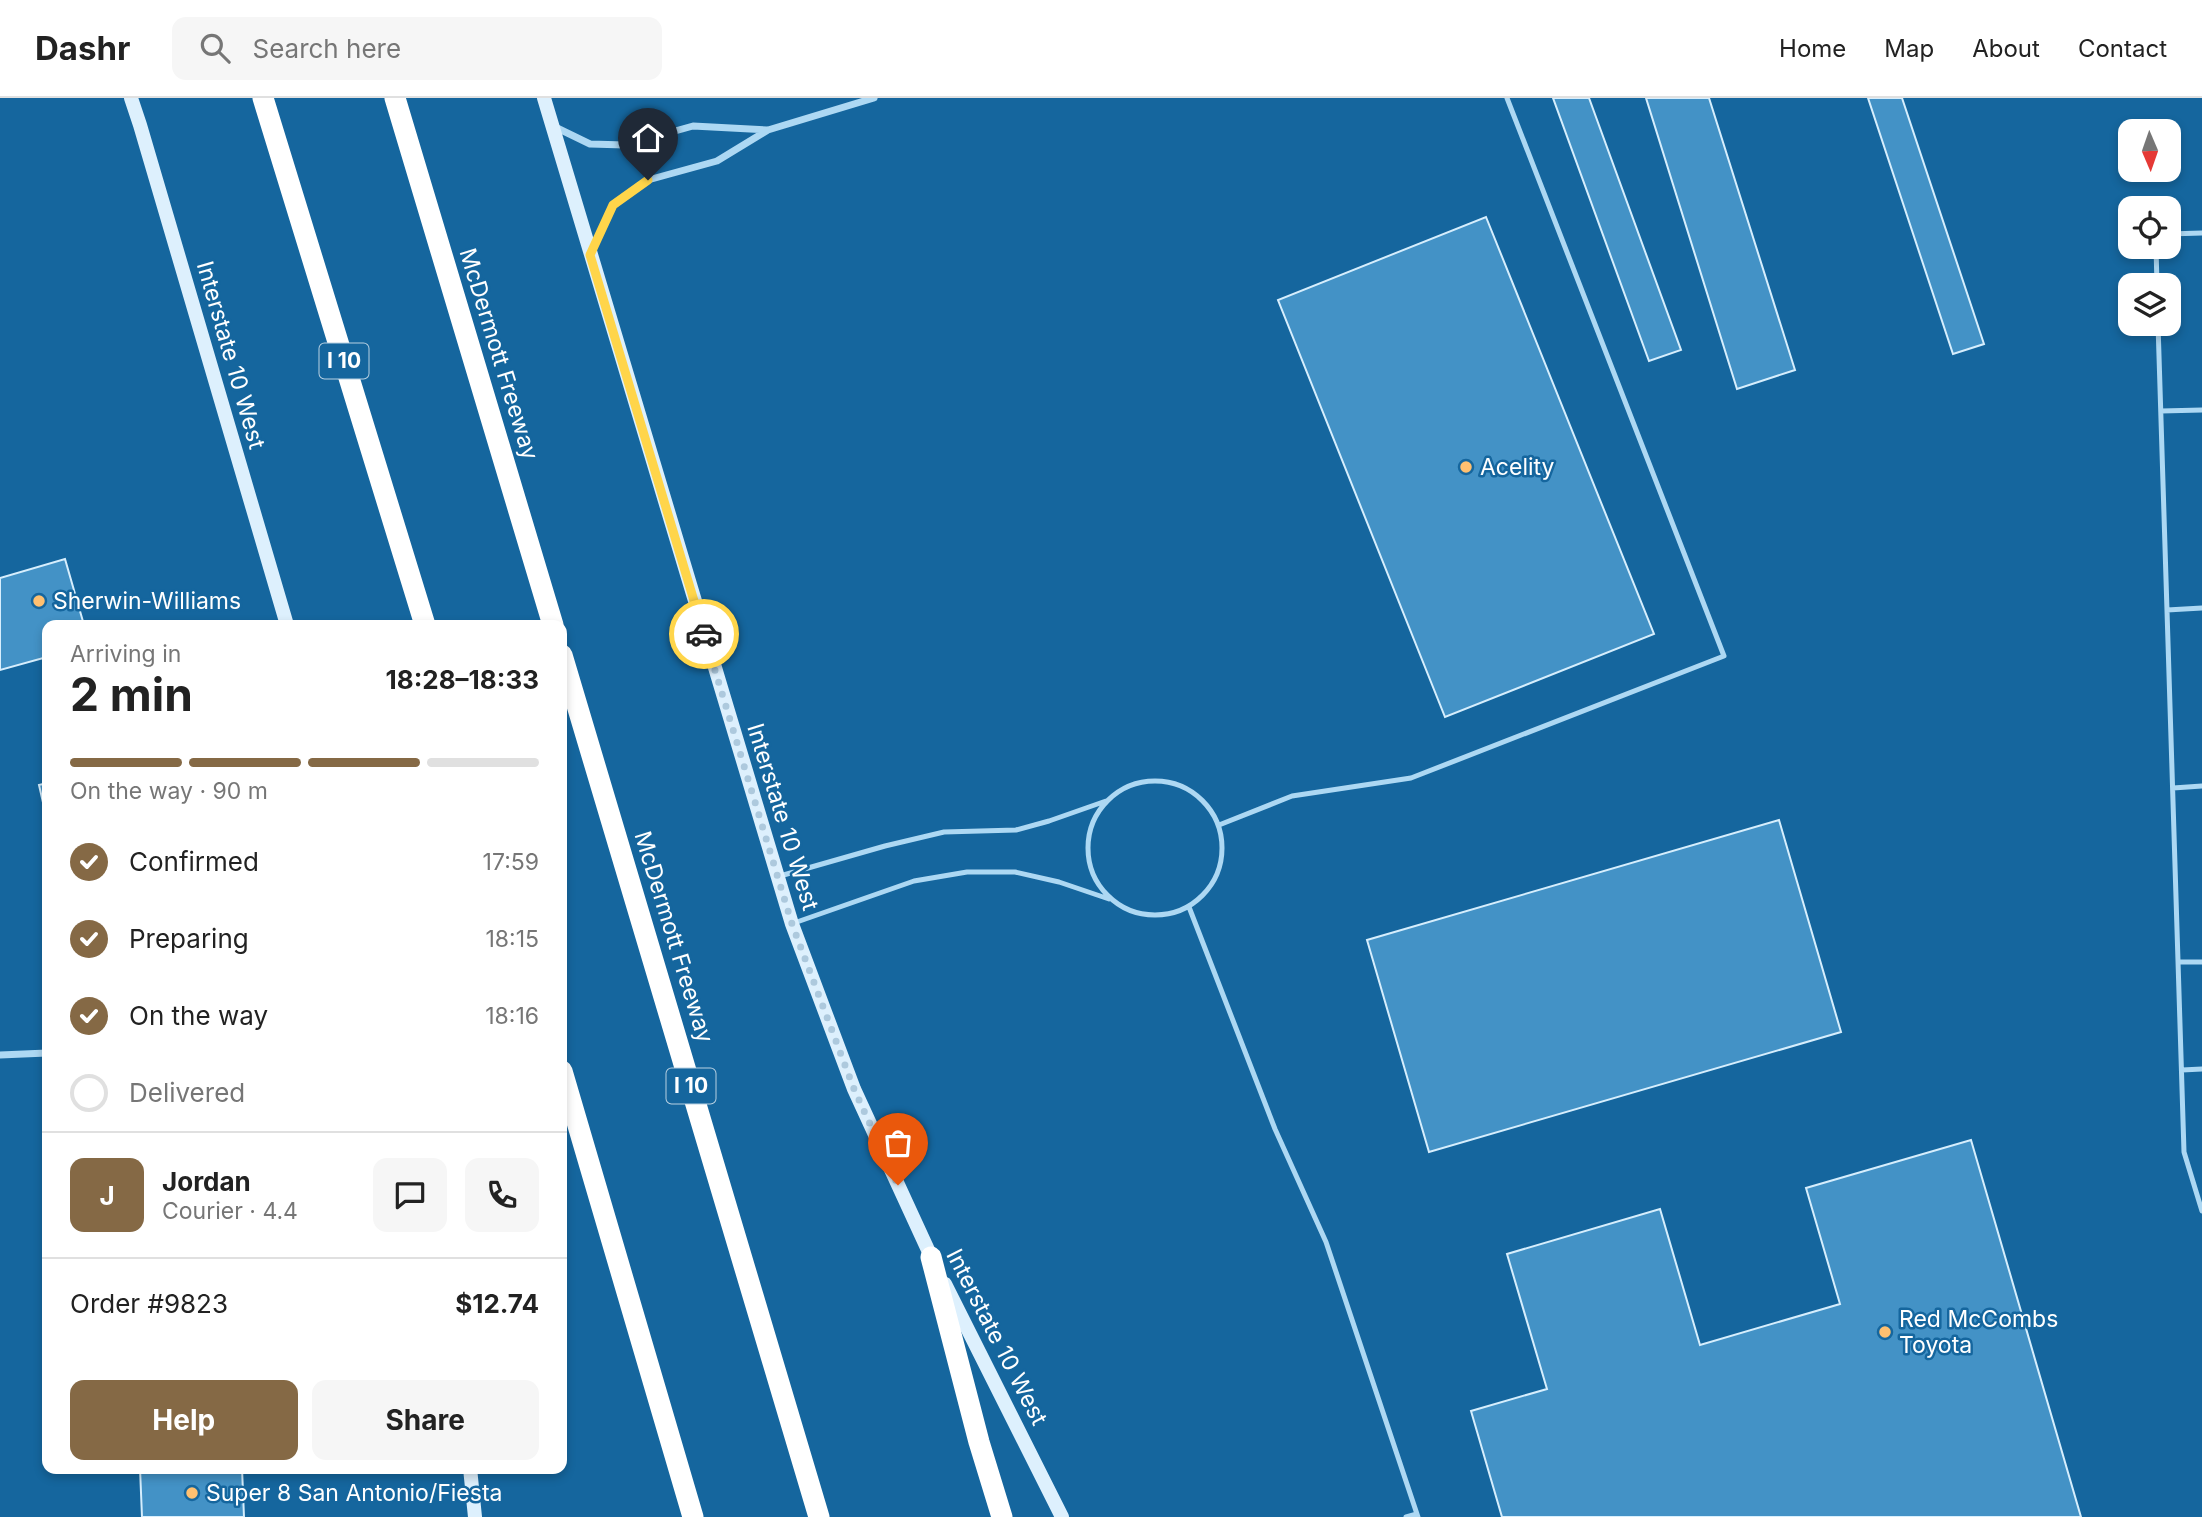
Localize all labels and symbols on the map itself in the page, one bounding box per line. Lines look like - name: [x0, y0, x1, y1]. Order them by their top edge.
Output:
- pin: [618, 108, 678, 180]
- north arrow: [2118, 119, 2180, 182]
- street label: McDermott Freeway: [453, 245, 545, 463]
- street label: Interstate 10 West: [191, 258, 271, 453]
- road number: I 10: [320, 344, 368, 378]
- place label: Acelity: [1480, 453, 1555, 481]
- marker: Acelity: [1458, 459, 1474, 475]
- place label: Sherwin-Williams: [53, 587, 241, 615]
- marker: Sherwin-Williams: [31, 593, 47, 609]
- courier: [669, 599, 739, 669]
- street label: Interstate 10 West: [741, 720, 825, 914]
- street label: McDermott Freeway: [628, 828, 720, 1046]
- road number: I 10: [666, 1068, 716, 1104]
- pin: [868, 1113, 928, 1185]
- street label: Interstate 10 West: [941, 1244, 1054, 1430]
- place label: Red McCombs Toyota: [1899, 1305, 2058, 1359]
- marker: Red McCombs Toyota: [1877, 1324, 1893, 1340]
- place label: Super 8 San Antonio/Fiesta: [206, 1479, 502, 1507]
- marker: Super 8 San Antonio/Fiesta: [184, 1485, 200, 1501]

